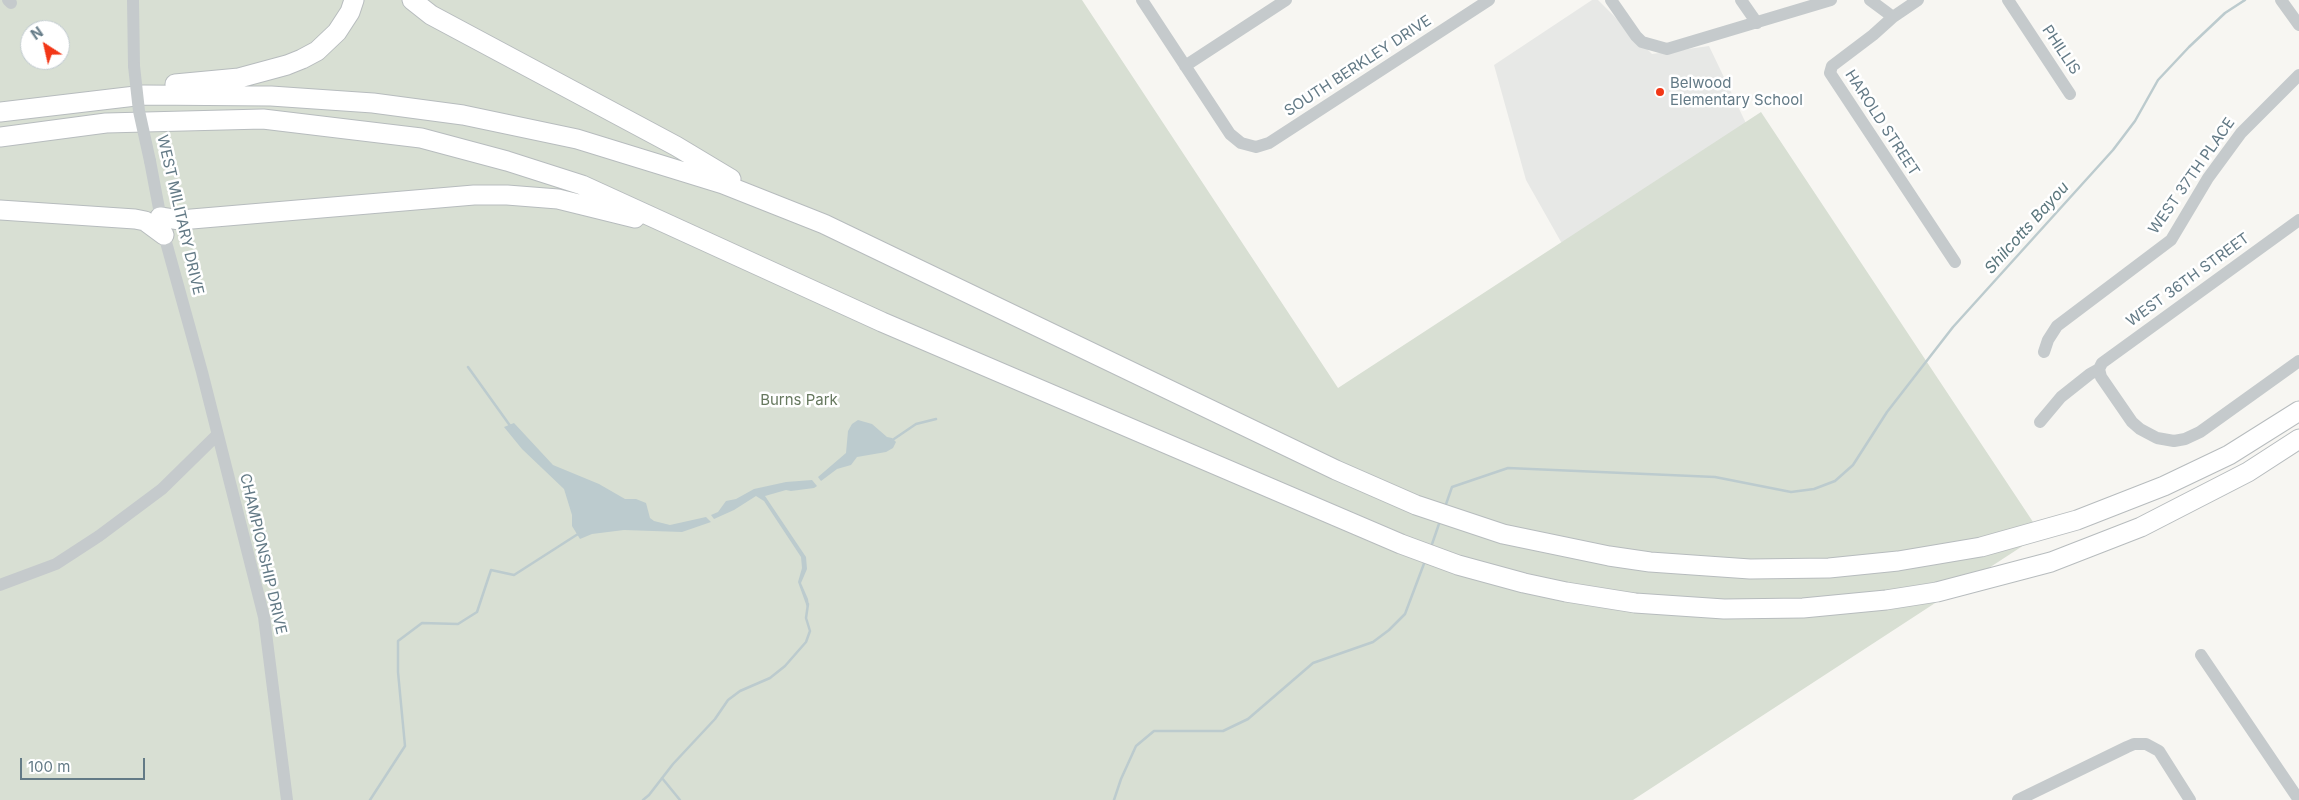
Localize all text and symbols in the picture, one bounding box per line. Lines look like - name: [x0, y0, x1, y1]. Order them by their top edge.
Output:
- street label: SOUTH BERKLEY DRIVE: [1281, 12, 1435, 120]
- north arrow: [20, 20, 70, 70]
- street label: PHILLIS: [2038, 22, 2084, 78]
- text: N: [27, 23, 46, 43]
- street label: HAROLD STREET: [1841, 67, 1923, 179]
- place label: Belwood Elementary School: [1670, 74, 1803, 109]
- marker: Belwood Elementary School: [1654, 86, 1666, 98]
- street label: WEST 37TH PLACE: [2145, 114, 2239, 238]
- street label: WEST MILITARY DRIVE: [153, 133, 207, 297]
- water label: Shilcotts Bayou: [1981, 178, 2073, 278]
- street label: WEST 36TH STREET: [2123, 229, 2253, 331]
- park label: Burns Park: [760, 391, 838, 409]
- street label: CHAMPIONSHIP DRIVE: [236, 472, 290, 636]
- scale bar: [22, 748, 148, 780]
- text: 100 m: [28, 757, 70, 776]

